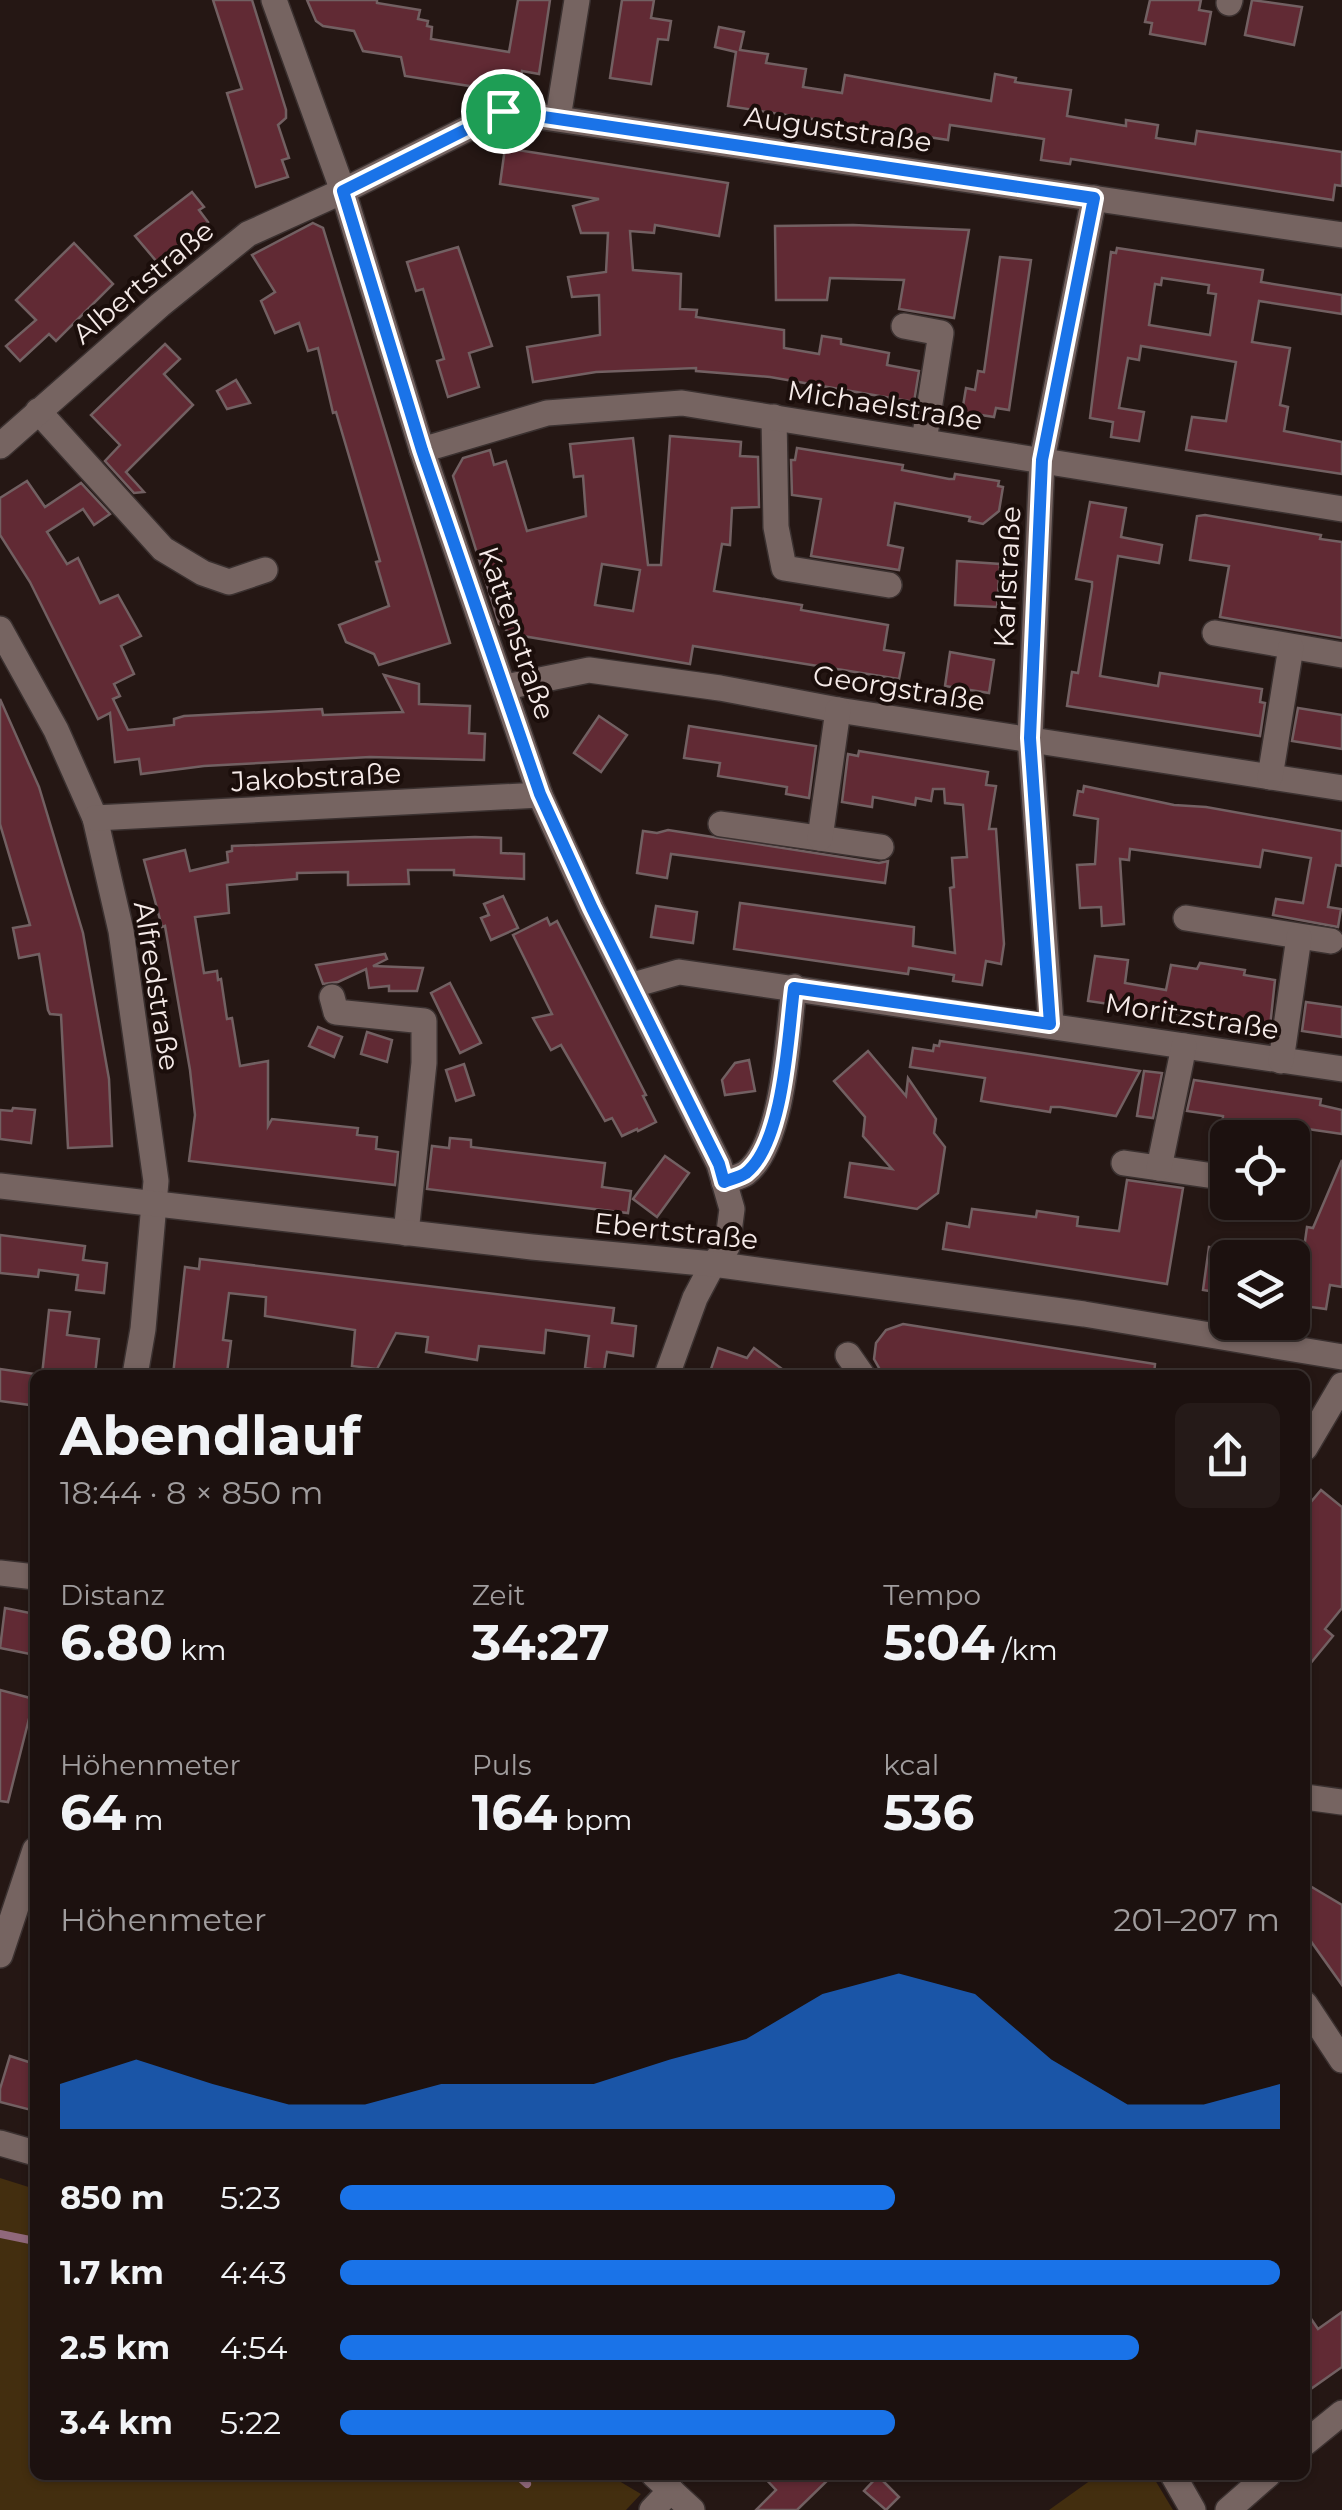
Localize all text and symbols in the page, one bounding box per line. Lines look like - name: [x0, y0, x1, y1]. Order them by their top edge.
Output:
- pin: [461, 69, 546, 154]
- icon: arrive: [476, 84, 531, 139]
- street label: Auguststraße: [742, 99, 934, 159]
- street label: Albertstraße: [66, 213, 220, 351]
- street label: Michaelstraße: [785, 373, 985, 437]
- street label: Karlstraße: [986, 505, 1028, 649]
- street label: Kattenstraße: [471, 542, 563, 724]
- street label: Georgstraße: [811, 658, 987, 718]
- street label: Jakobstraße: [229, 756, 402, 798]
- street label: Alfredstraße: [127, 899, 187, 1073]
- street label: Moritzstraße: [1103, 985, 1281, 1047]
- map controls: [1210, 1120, 1310, 1340]
- button: locate: [1210, 1120, 1310, 1220]
- street label: Ebertstraße: [592, 1205, 760, 1257]
- button: layers: [1210, 1240, 1310, 1340]
- text: Abendlauf: [60, 1402, 361, 1469]
- button: share: [1175, 1403, 1280, 1508]
- text: 18:44 · 8 × 850 m: [60, 1473, 324, 1512]
- text: Distanz: [60, 1578, 165, 1612]
- text: Zeit: [472, 1578, 525, 1612]
- text: Tempo: [883, 1578, 981, 1612]
- text: 6.80: [60, 1612, 173, 1673]
- text: 34:27: [472, 1612, 610, 1673]
- text: 5:04: [883, 1612, 995, 1673]
- text: km: [173, 1633, 226, 1667]
- text: /km: [995, 1633, 1058, 1667]
- text: Höhenmeter: [60, 1748, 241, 1782]
- text: Puls: [472, 1748, 532, 1782]
- text: kcal: [883, 1748, 939, 1782]
- text: 64: [60, 1782, 126, 1843]
- text: 164: [472, 1782, 558, 1843]
- text: 536: [883, 1782, 974, 1843]
- text: m: [126, 1803, 163, 1837]
- text: bpm: [558, 1803, 633, 1837]
- text: Höhenmeter: [60, 1900, 267, 1939]
- text: 201–207 m: [1113, 1900, 1280, 1939]
- text: 850 m: [60, 2178, 165, 2217]
- text: 5:23: [220, 2178, 281, 2217]
- text: 1.7 km: [60, 2253, 164, 2292]
- text: 4:43: [220, 2253, 287, 2292]
- text: 2.5 km: [60, 2328, 170, 2367]
- text: 4:54: [220, 2328, 287, 2367]
- text: 3.4 km: [60, 2403, 173, 2442]
- text: 5:22: [220, 2403, 281, 2442]

